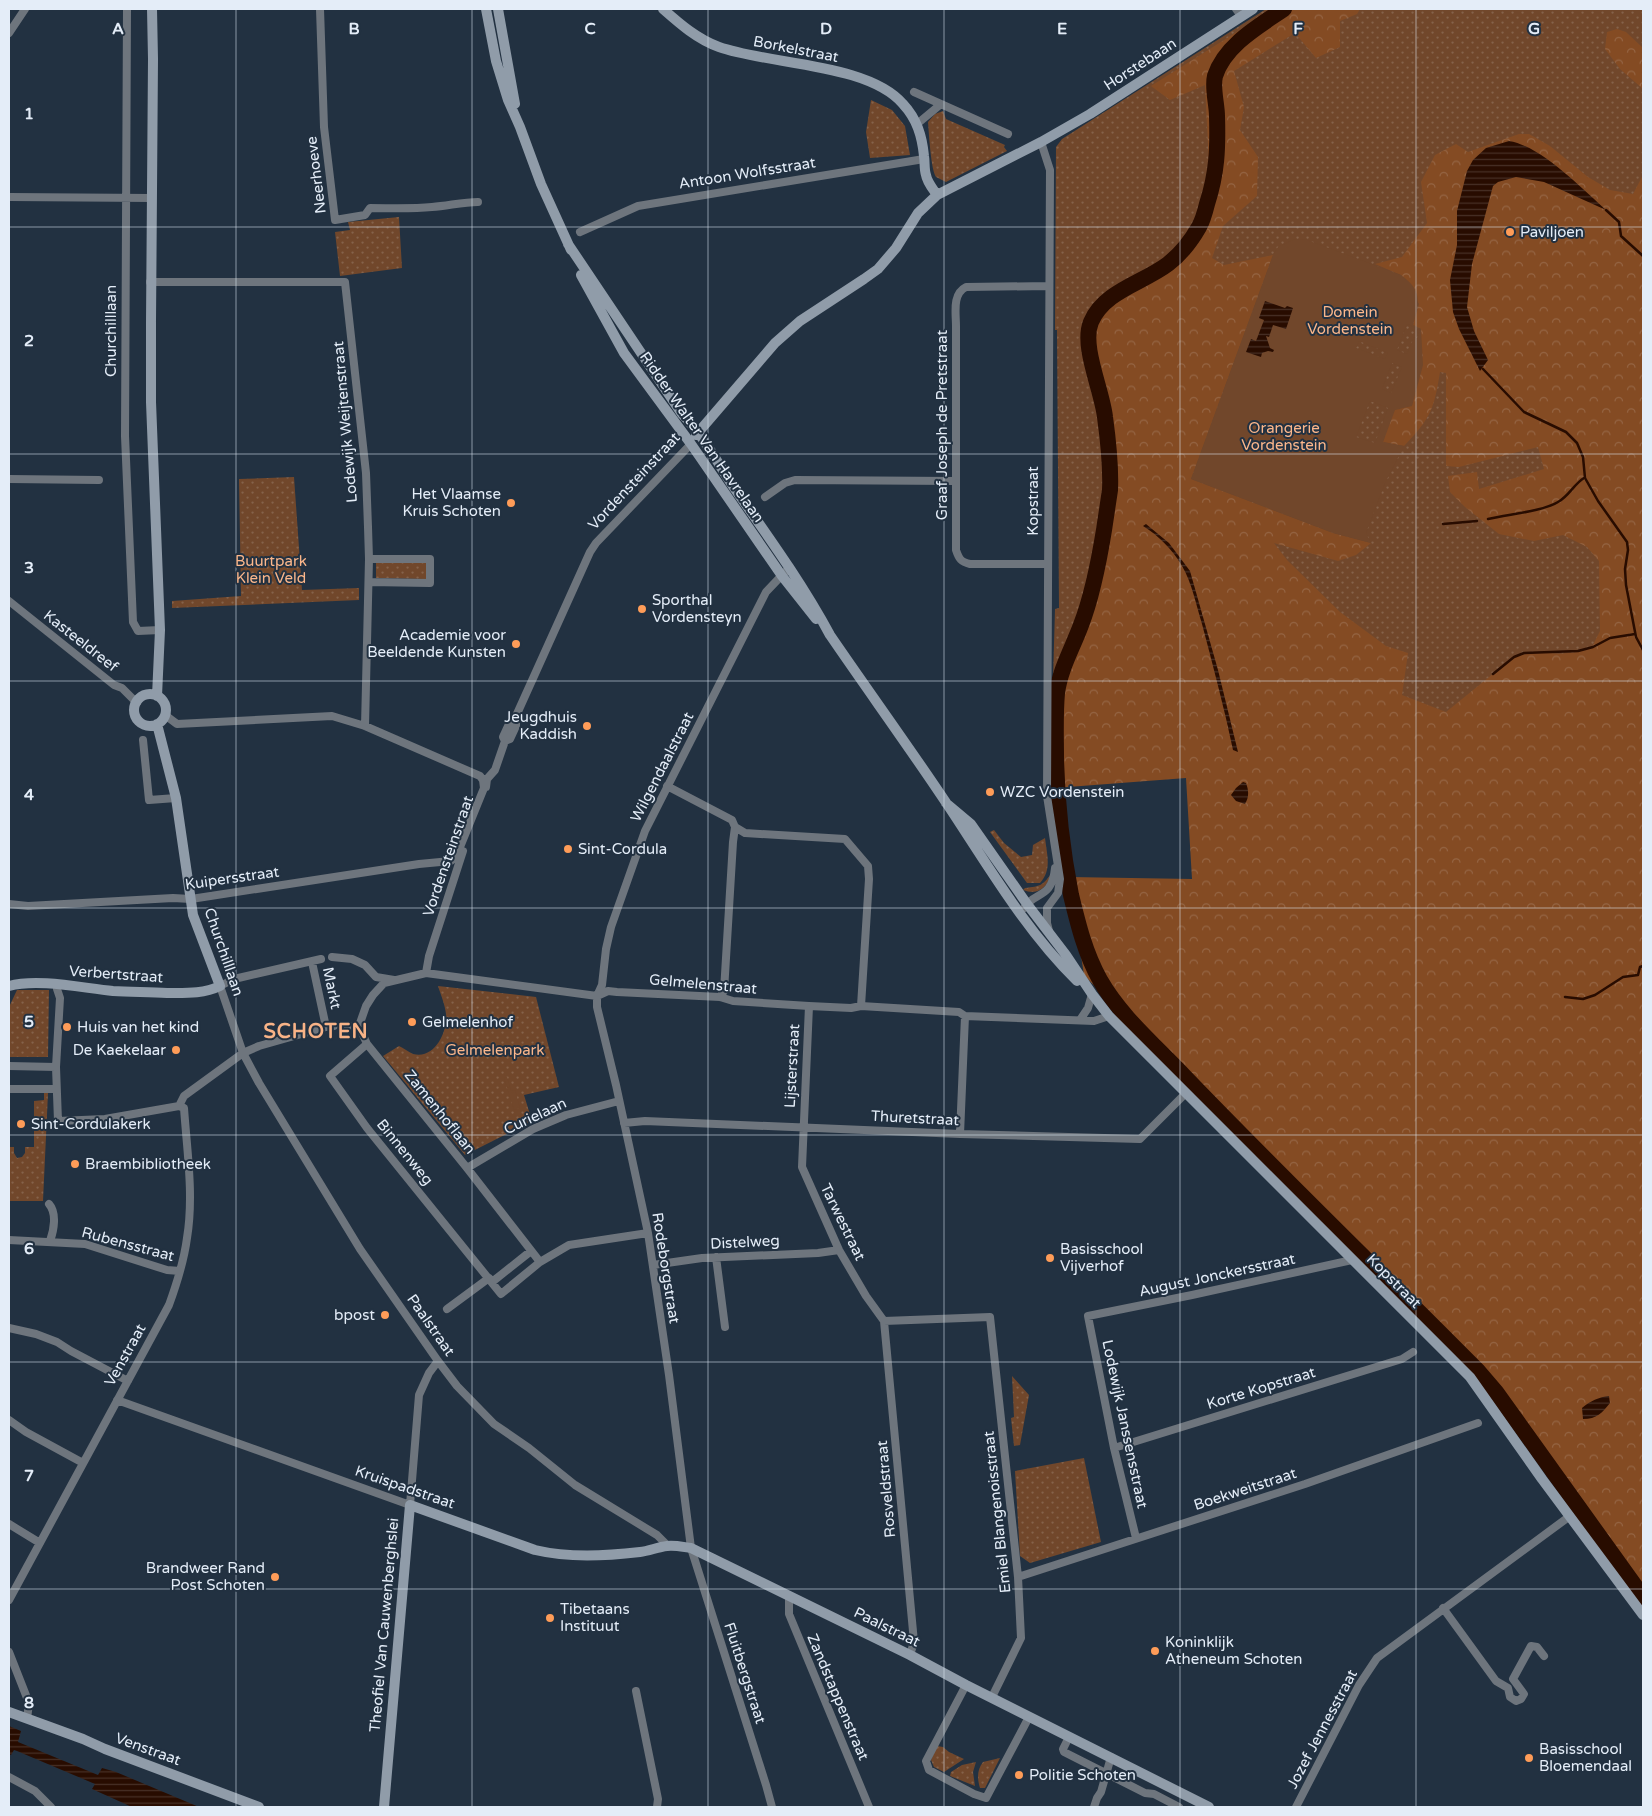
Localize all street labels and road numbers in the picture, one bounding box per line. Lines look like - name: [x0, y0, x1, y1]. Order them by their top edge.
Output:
- street label: Borkelstraat: [752, 32, 840, 66]
- street label: Horstebaan: [1100, 34, 1180, 94]
- street label: Neerhoeve: [302, 135, 330, 215]
- street label: Antoon Wolfsstraat: [677, 153, 817, 193]
- street label: Churchilllaan: [102, 285, 120, 377]
- street label: Graaf Joseph de Pretstraat: [933, 330, 951, 520]
- street label: Lodewijk Weijtenstraat: [329, 340, 361, 503]
- street label: Ridder Walter Van Havrelaan: [636, 348, 768, 526]
- street label: Vordensteinstraat: [584, 428, 684, 533]
- street label: Kopstraat: [1024, 466, 1042, 536]
- street label: Kasteeldreef: [40, 606, 122, 676]
- street label: Wilgendaalstraat: [627, 709, 698, 825]
- street label: Vordensteinstraat: [419, 793, 477, 919]
- street label: Kuipersstraat: [184, 862, 280, 894]
- street label: Churchilllaan: [200, 905, 248, 999]
- street label: Verbertstraat: [68, 962, 164, 986]
- street label: Markt: [319, 965, 345, 1011]
- street label: Gelmelenstraat: [648, 970, 758, 998]
- street label: Lijsterstraat: [781, 1023, 803, 1109]
- street label: Zamenhoflaan: [401, 1066, 479, 1158]
- street label: Curielaan: [501, 1094, 569, 1138]
- street label: Thuretstraat: [871, 1107, 960, 1129]
- street label: Binnenweg: [373, 1115, 437, 1189]
- street label: Tarwestraat: [817, 1181, 869, 1264]
- street label: Rodeborgstraat: [648, 1211, 684, 1325]
- street label: Rubensstraat: [80, 1223, 177, 1265]
- street label: Distelweg: [710, 1231, 780, 1253]
- street label: August Jonckersstraat: [1137, 1250, 1297, 1300]
- street label: Kopstraat: [1363, 1250, 1425, 1312]
- street label: Paalstraat: [403, 1291, 459, 1360]
- street label: Venstraat: [101, 1321, 150, 1389]
- street label: Lodewijk Janssensstraat: [1098, 1338, 1152, 1510]
- street label: Korte Kopstraat: [1205, 1363, 1318, 1413]
- street label: Emiel Blangenoisstraat: [980, 1430, 1014, 1594]
- street label: Rosveldstraat: [873, 1439, 899, 1538]
- street label: Kruispadstraat: [353, 1462, 457, 1513]
- street label: Boekweitstraat: [1191, 1464, 1299, 1514]
- street label: Theofiel Van Cauwenberghslei: [366, 1517, 402, 1733]
- street label: Paalstraat: [851, 1603, 923, 1651]
- street label: Fluitbergstraat: [720, 1620, 770, 1726]
- street label: Zandstappenstraat: [803, 1631, 873, 1763]
- street label: Jozef Jennesstraat: [1283, 1666, 1361, 1792]
- street label: Venstraat: [113, 1729, 183, 1769]

